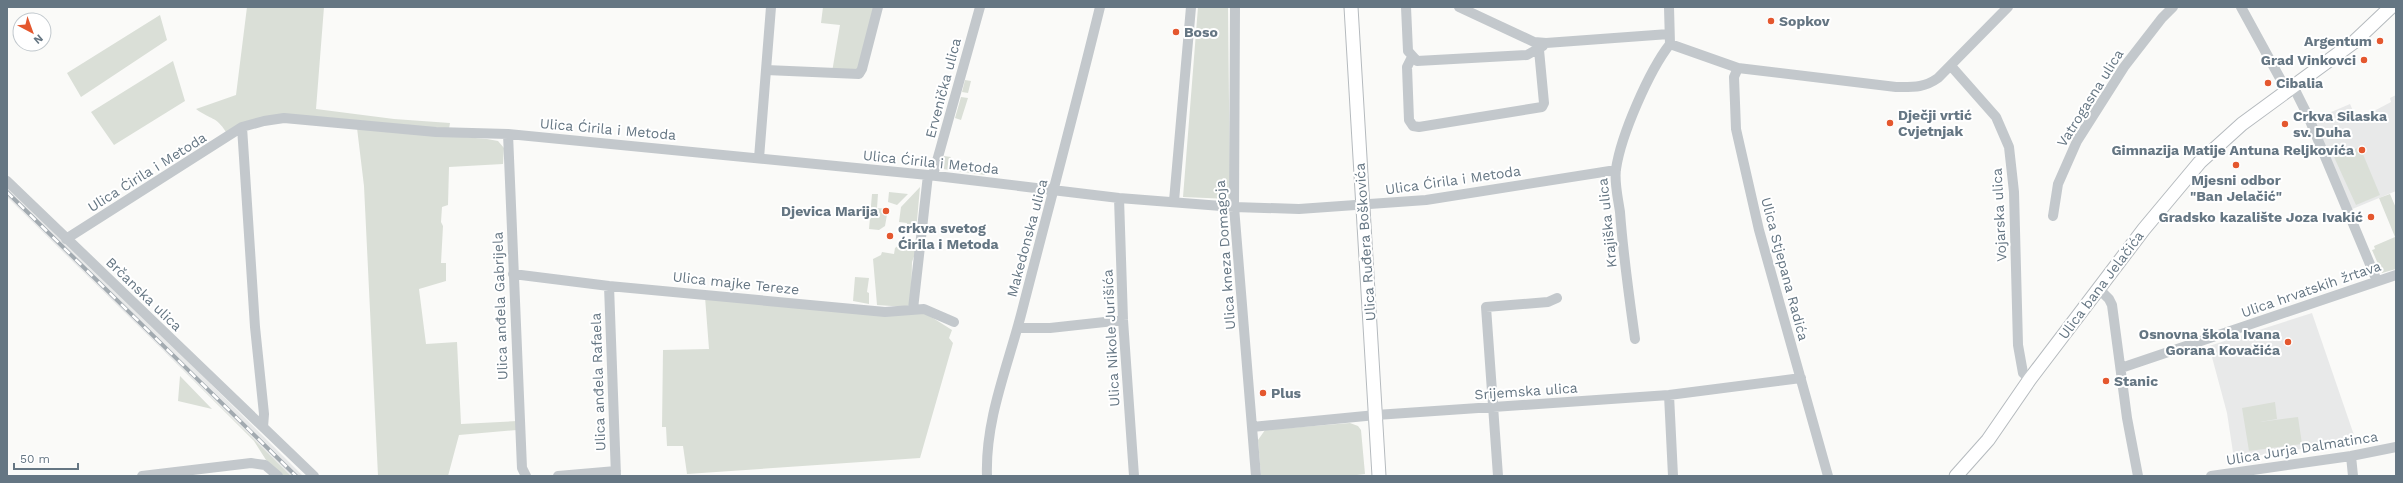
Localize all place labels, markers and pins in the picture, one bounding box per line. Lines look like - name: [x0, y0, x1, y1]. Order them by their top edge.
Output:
- place label: Sopkov: [1779, 13, 1830, 29]
- marker: Sopkov: [1766, 16, 1776, 26]
- place label: Boso: [1184, 24, 1218, 40]
- marker: Boso: [1171, 27, 1181, 37]
- place label: Argentum: [2304, 33, 2372, 49]
- marker: Argentum: [2375, 36, 2385, 46]
- place label: Grad Vinkovci: [2261, 52, 2356, 68]
- marker: Grad Vinkovci: [2359, 55, 2369, 65]
- place label: Cibalia: [2276, 75, 2324, 91]
- marker: Cibalia: [2263, 78, 2273, 88]
- place label: Dječji vrtić Cvjetnjak: [1898, 107, 1972, 139]
- place label: Crkva Silaska sv. Duha: [2293, 108, 2388, 140]
- marker: Dječji vrtić Cvjetnjak: [1885, 118, 1895, 128]
- marker: Crkva Silaska sv. Duha: [2280, 119, 2290, 129]
- place label: Gimnazija Matije Antuna Reljkovića: [2111, 142, 2355, 158]
- marker: Gimnazija Matije Antuna Reljkovića: [2357, 145, 2367, 155]
- marker: Mjesni odbor "Ban Jelačić": [2231, 160, 2241, 170]
- place label: Mjesni odbor "Ban Jelačić": [2190, 172, 2282, 204]
- place label: Djevica Marija: [781, 203, 879, 219]
- marker: Djevica Marija: [881, 206, 891, 216]
- place label: Gradsko kazalište Joza Ivakić: [2159, 209, 2363, 225]
- marker: Gradsko kazalište Joza Ivakić: [2366, 212, 2376, 222]
- place label: crkva svetog Ćirila i Metoda: [898, 220, 999, 252]
- marker: crkva svetog Ćirila i Metoda: [885, 231, 895, 241]
- place label: Osnovna škola Ivana Gorana Kovačića: [2139, 326, 2281, 358]
- marker: Osnovna škola Ivana Gorana Kovačića: [2283, 337, 2293, 347]
- place label: Stanic: [2114, 373, 2158, 389]
- marker: Stanic: [2101, 376, 2111, 386]
- place label: Plus: [1271, 385, 1302, 401]
- marker: Plus: [1258, 388, 1268, 398]

